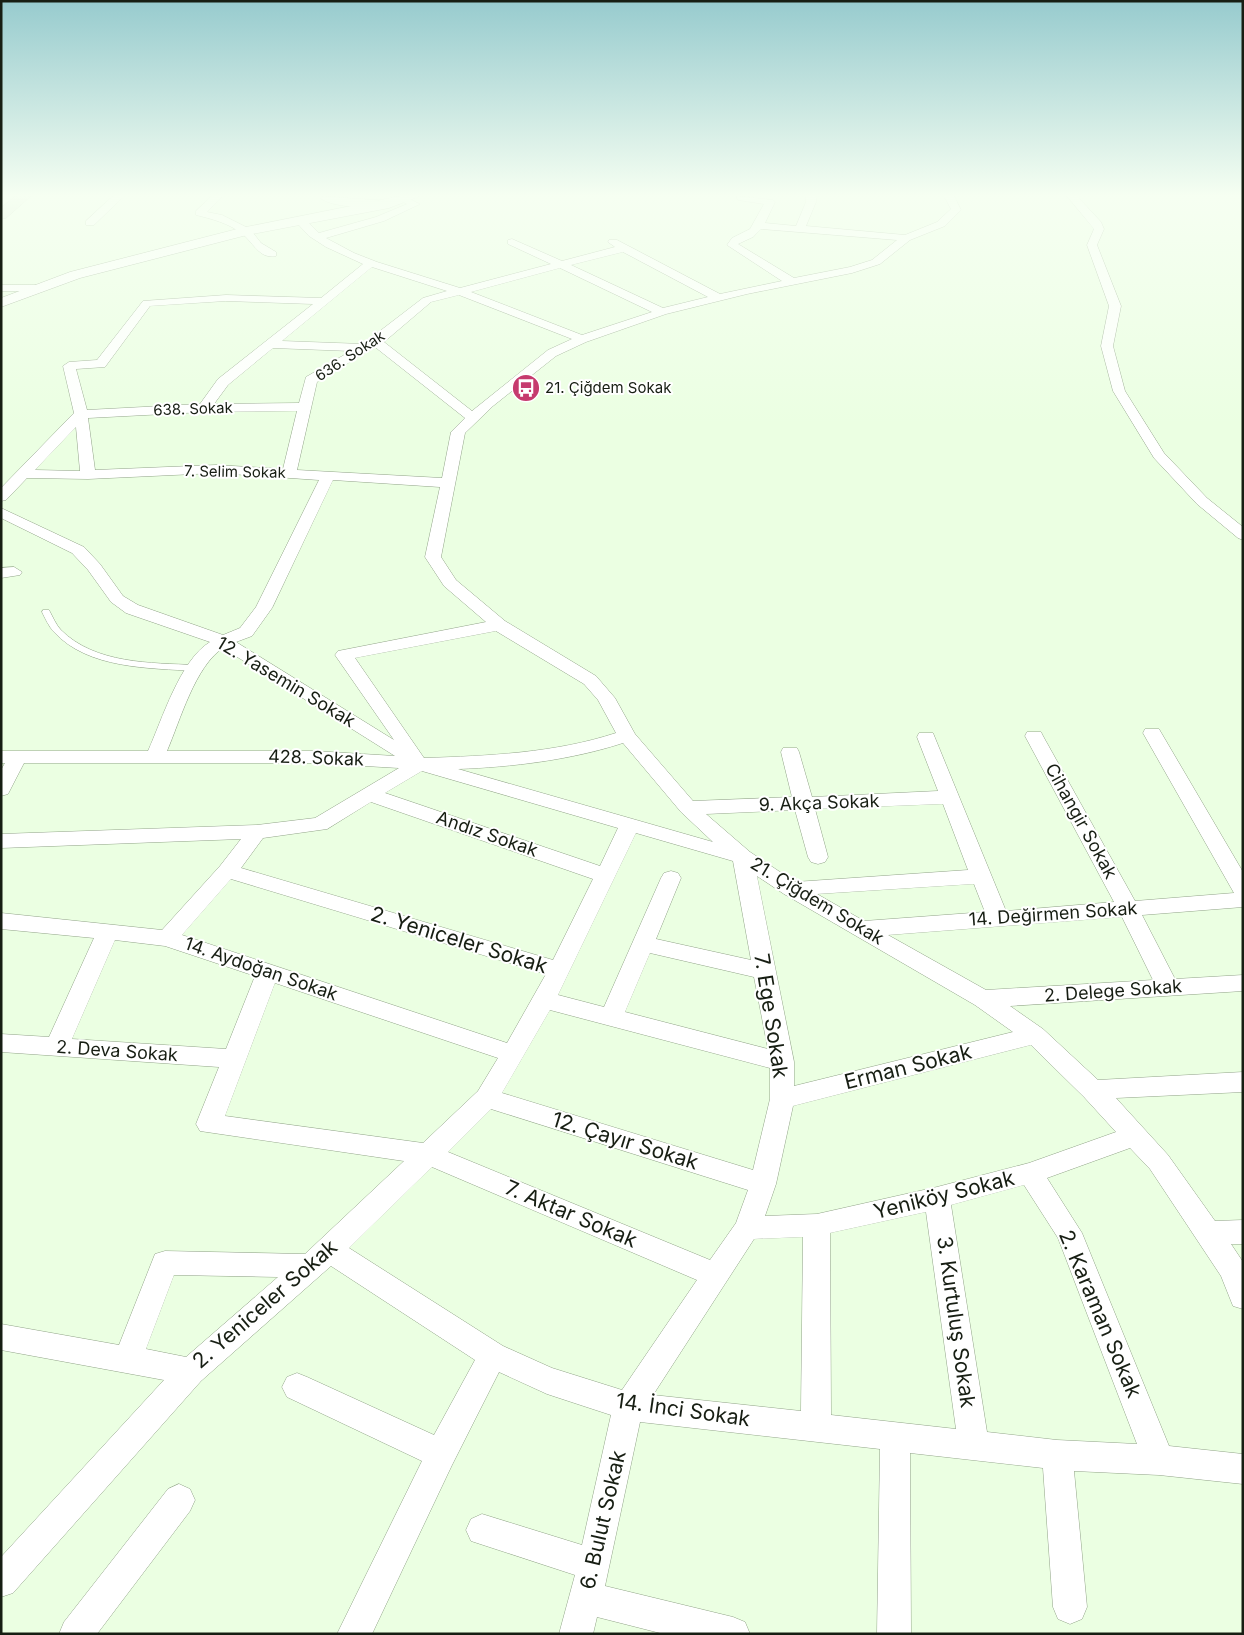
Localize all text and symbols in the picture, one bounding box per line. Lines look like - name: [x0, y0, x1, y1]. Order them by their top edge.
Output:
- street label: 636. Sokak: [311, 326, 389, 385]
- bus stop icon: 21. Çiğdem Sokak: [511, 373, 541, 403]
- place label: 21. Çiğdem Sokak: [545, 378, 672, 397]
- street label: 638. Sokak: [153, 398, 234, 419]
- street label: 7. Selim Sokak: [184, 461, 287, 482]
- street label: 12. Yasemin Sokak: [213, 632, 359, 731]
- street label: 428. Sokak: [268, 745, 364, 770]
- street label: Cihangir Sokak: [1041, 760, 1122, 882]
- street label: 9. Akça Sokak: [758, 790, 880, 815]
- street label: Andız Sokak: [434, 806, 541, 861]
- street label: 21. Çiğdem Sokak: [747, 853, 888, 949]
- street label: 14. Değirmen Sokak: [968, 897, 1138, 930]
- street label: 2. Yeniceler Sokak: [368, 901, 551, 978]
- street label: 14. Aydoğan Sokak: [182, 932, 341, 1005]
- street label: 7. Ege Sokak: [749, 952, 794, 1080]
- street label: 2. Delege Sokak: [1043, 975, 1183, 1006]
- street label: 2. Deva Sokak: [56, 1036, 179, 1065]
- street label: Erman Sokak: [842, 1039, 975, 1094]
- street label: 12. Çayır Sokak: [549, 1106, 702, 1175]
- street label: Yeniköy Sokak: [871, 1165, 1017, 1224]
- street label: 7. Aktar Sokak: [502, 1175, 641, 1253]
- street label: 2. Karaman Sokak: [1054, 1226, 1147, 1402]
- street label: 2. Yeniceler Sokak: [187, 1234, 342, 1373]
- street label: 3. Kurtuluş Sokak: [932, 1234, 981, 1410]
- street label: 14. İnci Sokak: [614, 1387, 752, 1431]
- street label: 6. Bulut Sokak: [574, 1448, 631, 1592]

